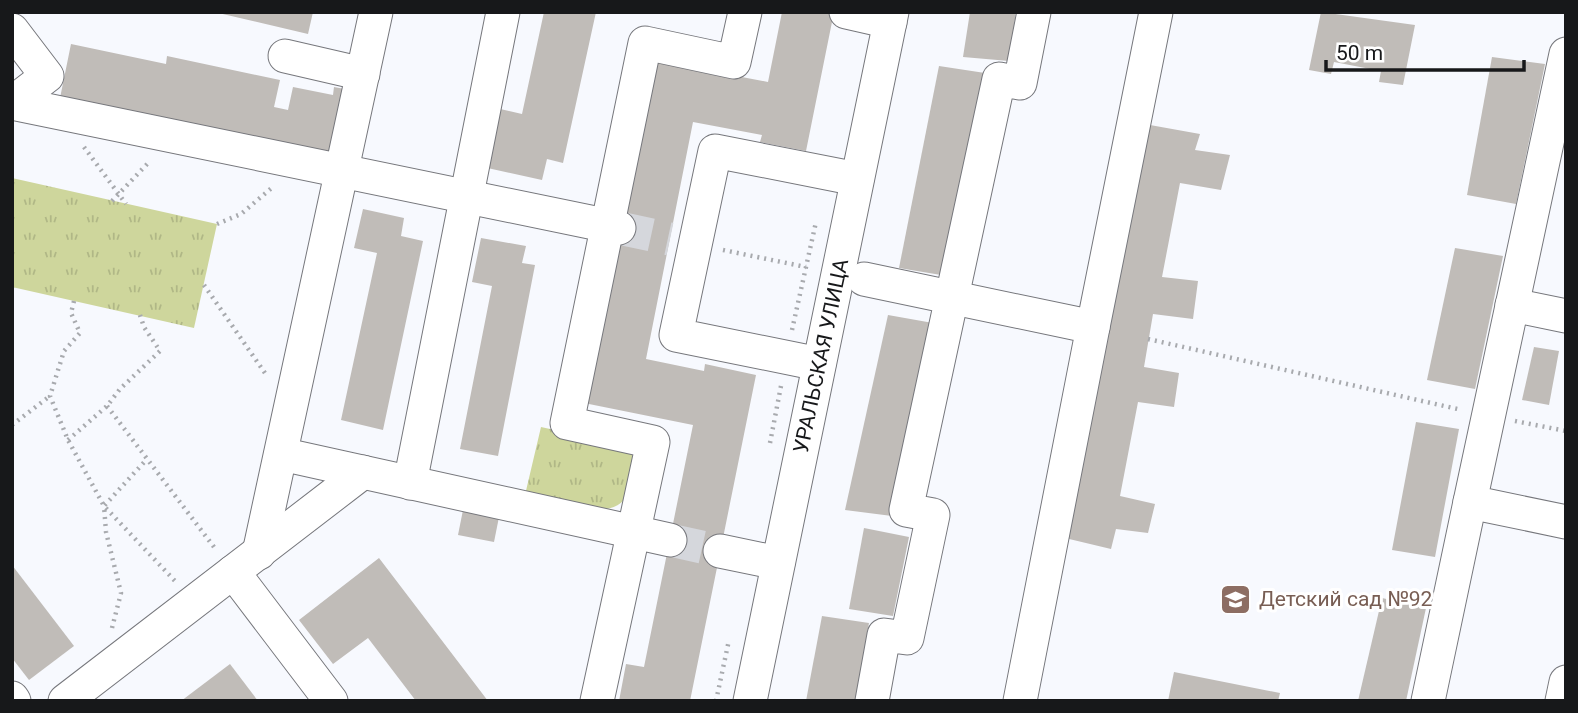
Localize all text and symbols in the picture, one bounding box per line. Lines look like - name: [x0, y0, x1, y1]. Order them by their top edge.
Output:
- scale bar: [1326, 28, 1524, 72]
- text: 50 m: [1336, 41, 1383, 65]
- street label: УРАЛЬСКАЯ УЛИЦА: [789, 256, 853, 455]
- school or university icon: Детский сад №92: [1219, 582, 1253, 616]
- place label: Детский сад №92: [1259, 587, 1433, 611]

